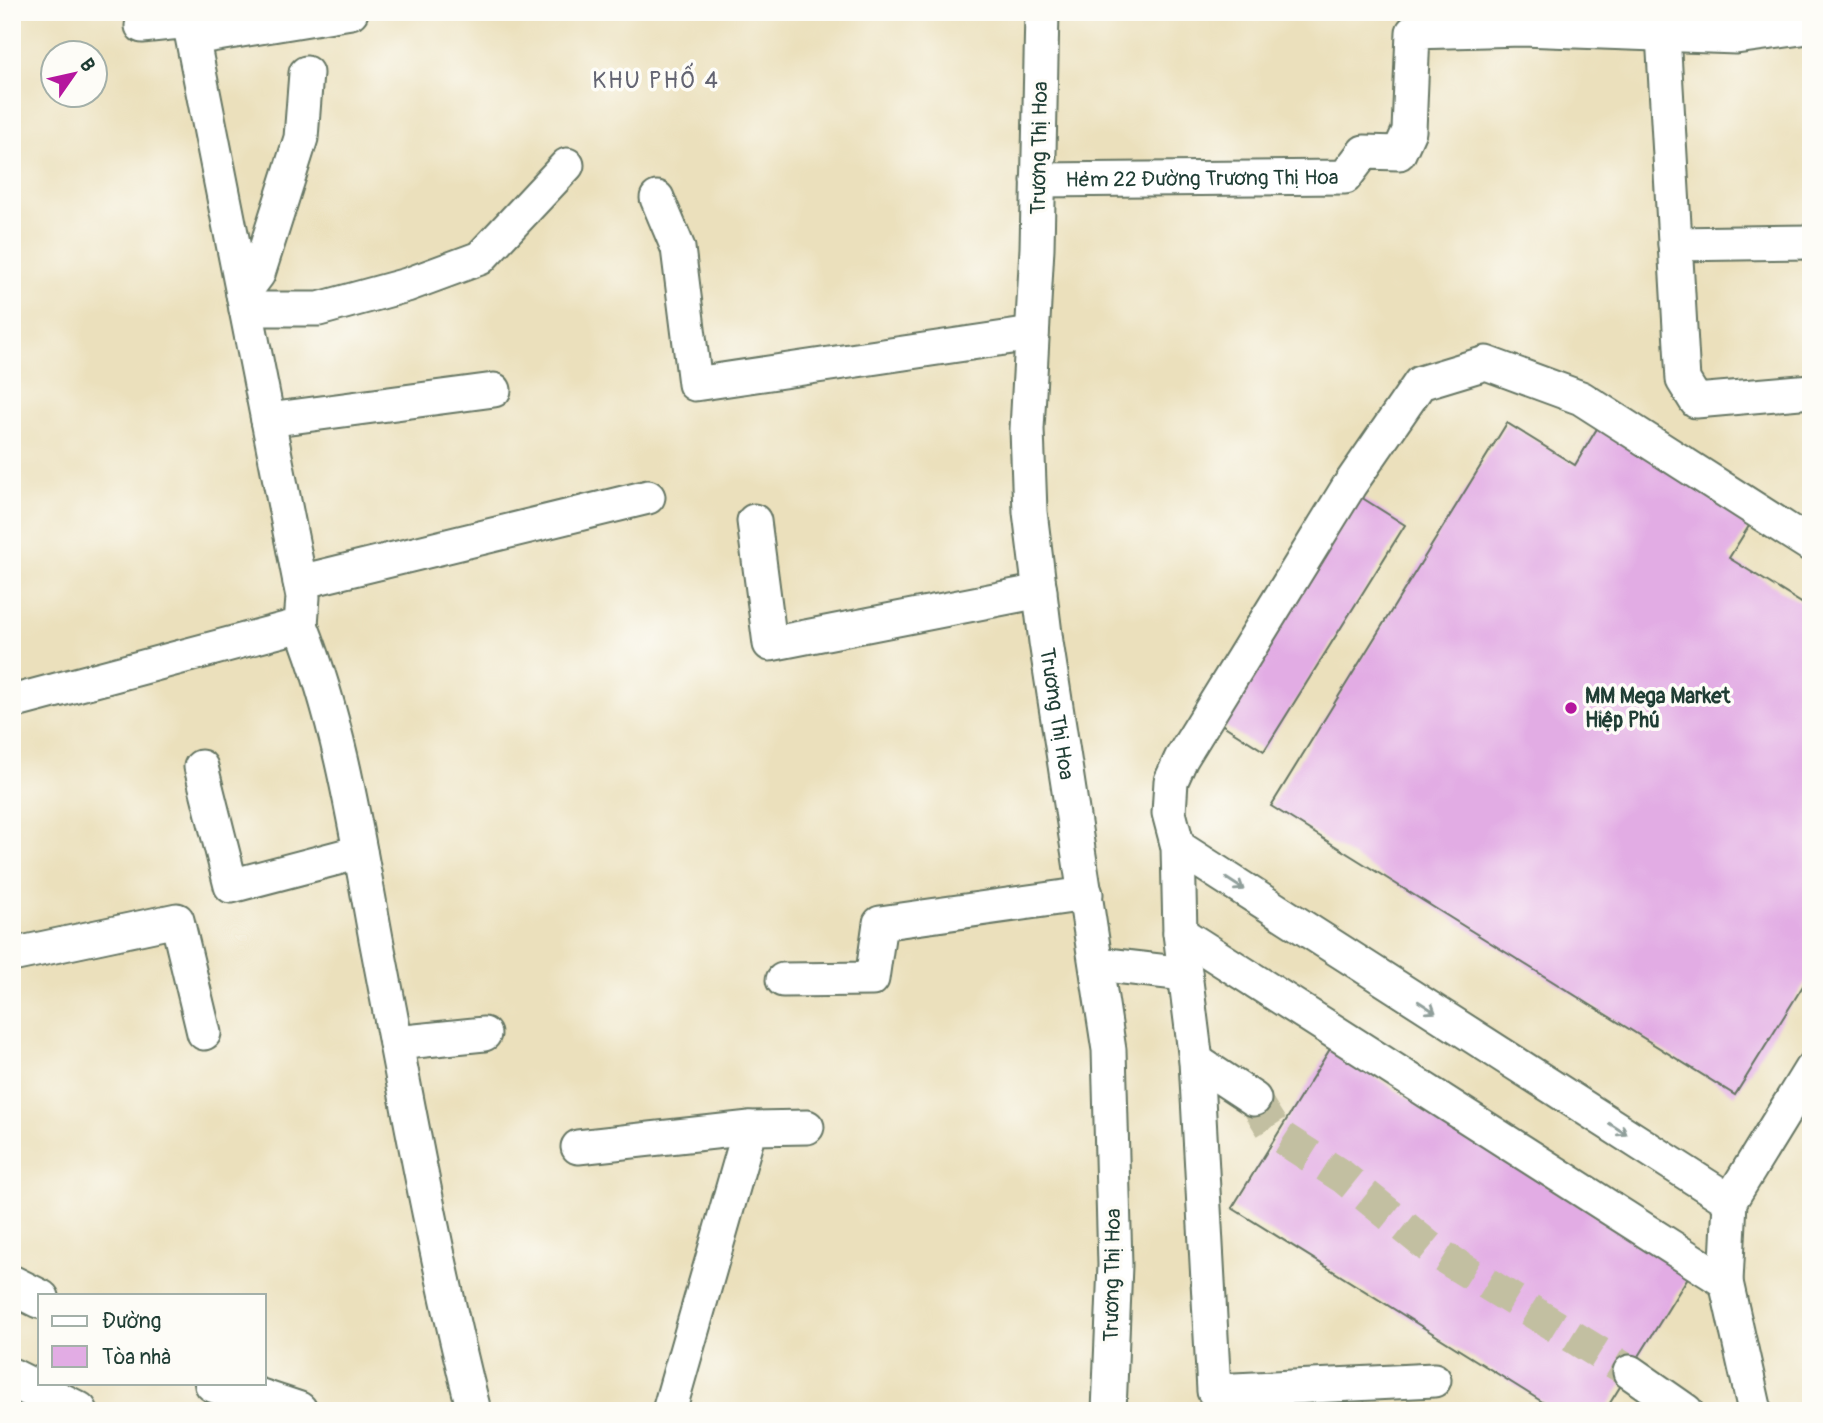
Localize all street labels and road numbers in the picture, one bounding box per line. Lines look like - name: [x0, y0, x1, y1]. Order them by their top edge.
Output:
- street label: Trương Thị Hoa: [1025, 81, 1054, 215]
- street label: Hẻm 22 Đường Trương Thị Hoa: [1065, 164, 1339, 194]
- street label: Trương Thị Hoa: [1033, 646, 1080, 782]
- street label: Trương Thị Hoa: [1098, 1208, 1127, 1342]

